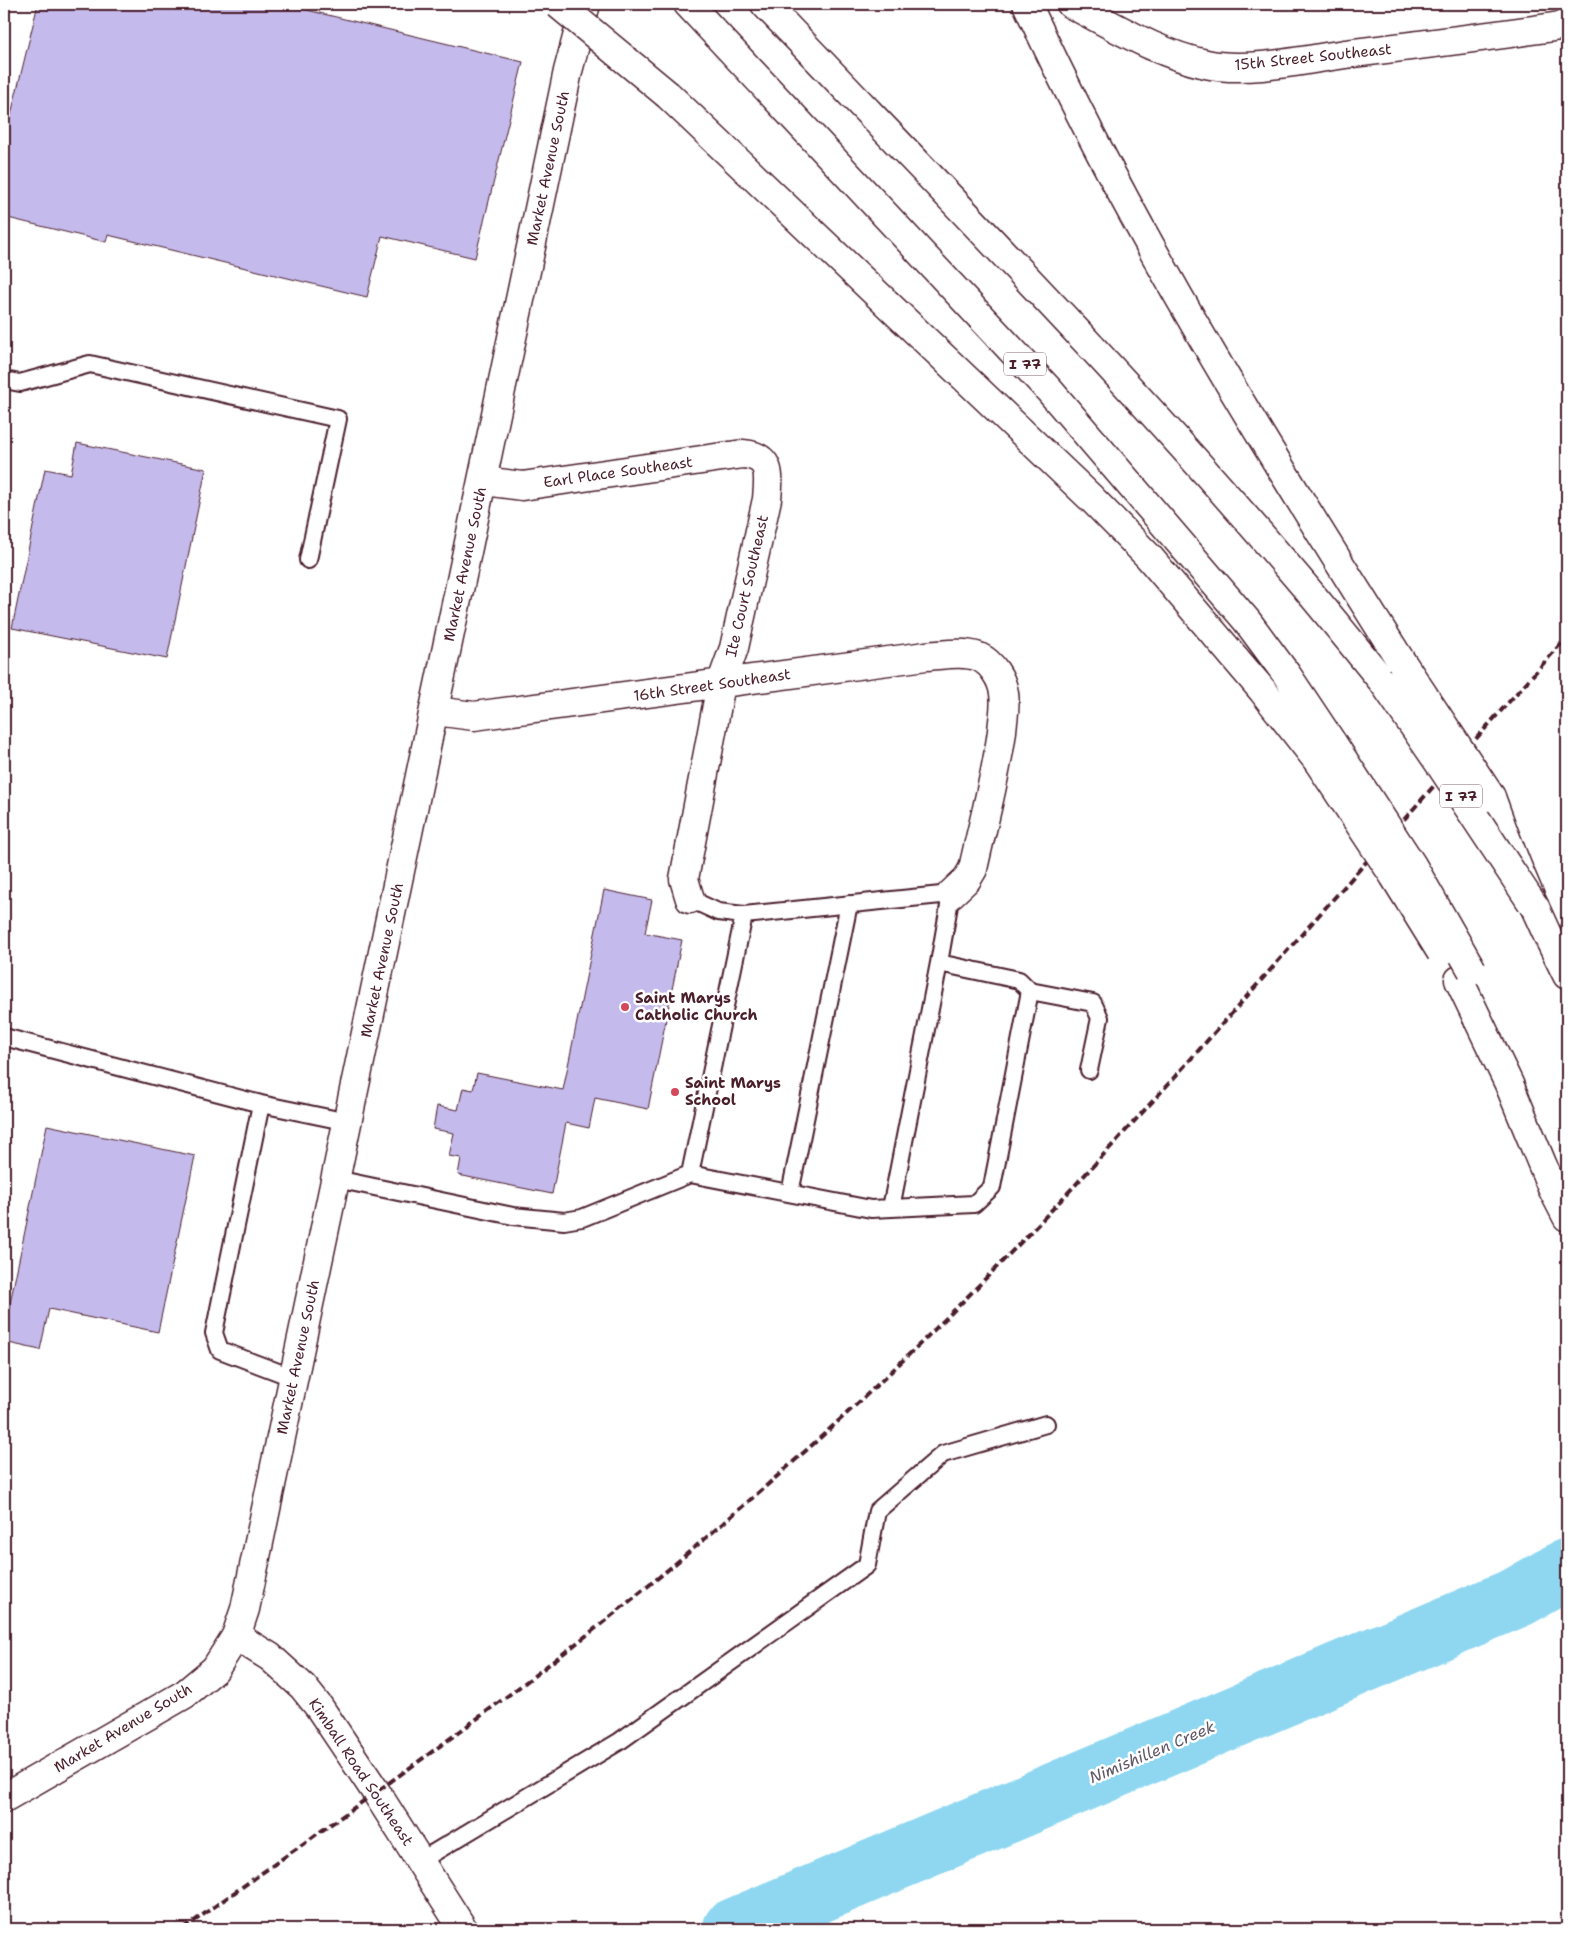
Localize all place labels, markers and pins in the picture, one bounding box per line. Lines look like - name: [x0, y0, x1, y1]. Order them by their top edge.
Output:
- place label: Saint Marys Catholic Church: [635, 988, 758, 1025]
- marker: Saint Marys Catholic Church: [619, 1001, 631, 1013]
- place label: Saint Marys School: [685, 1073, 781, 1110]
- marker: Saint Marys School: [669, 1086, 681, 1098]

